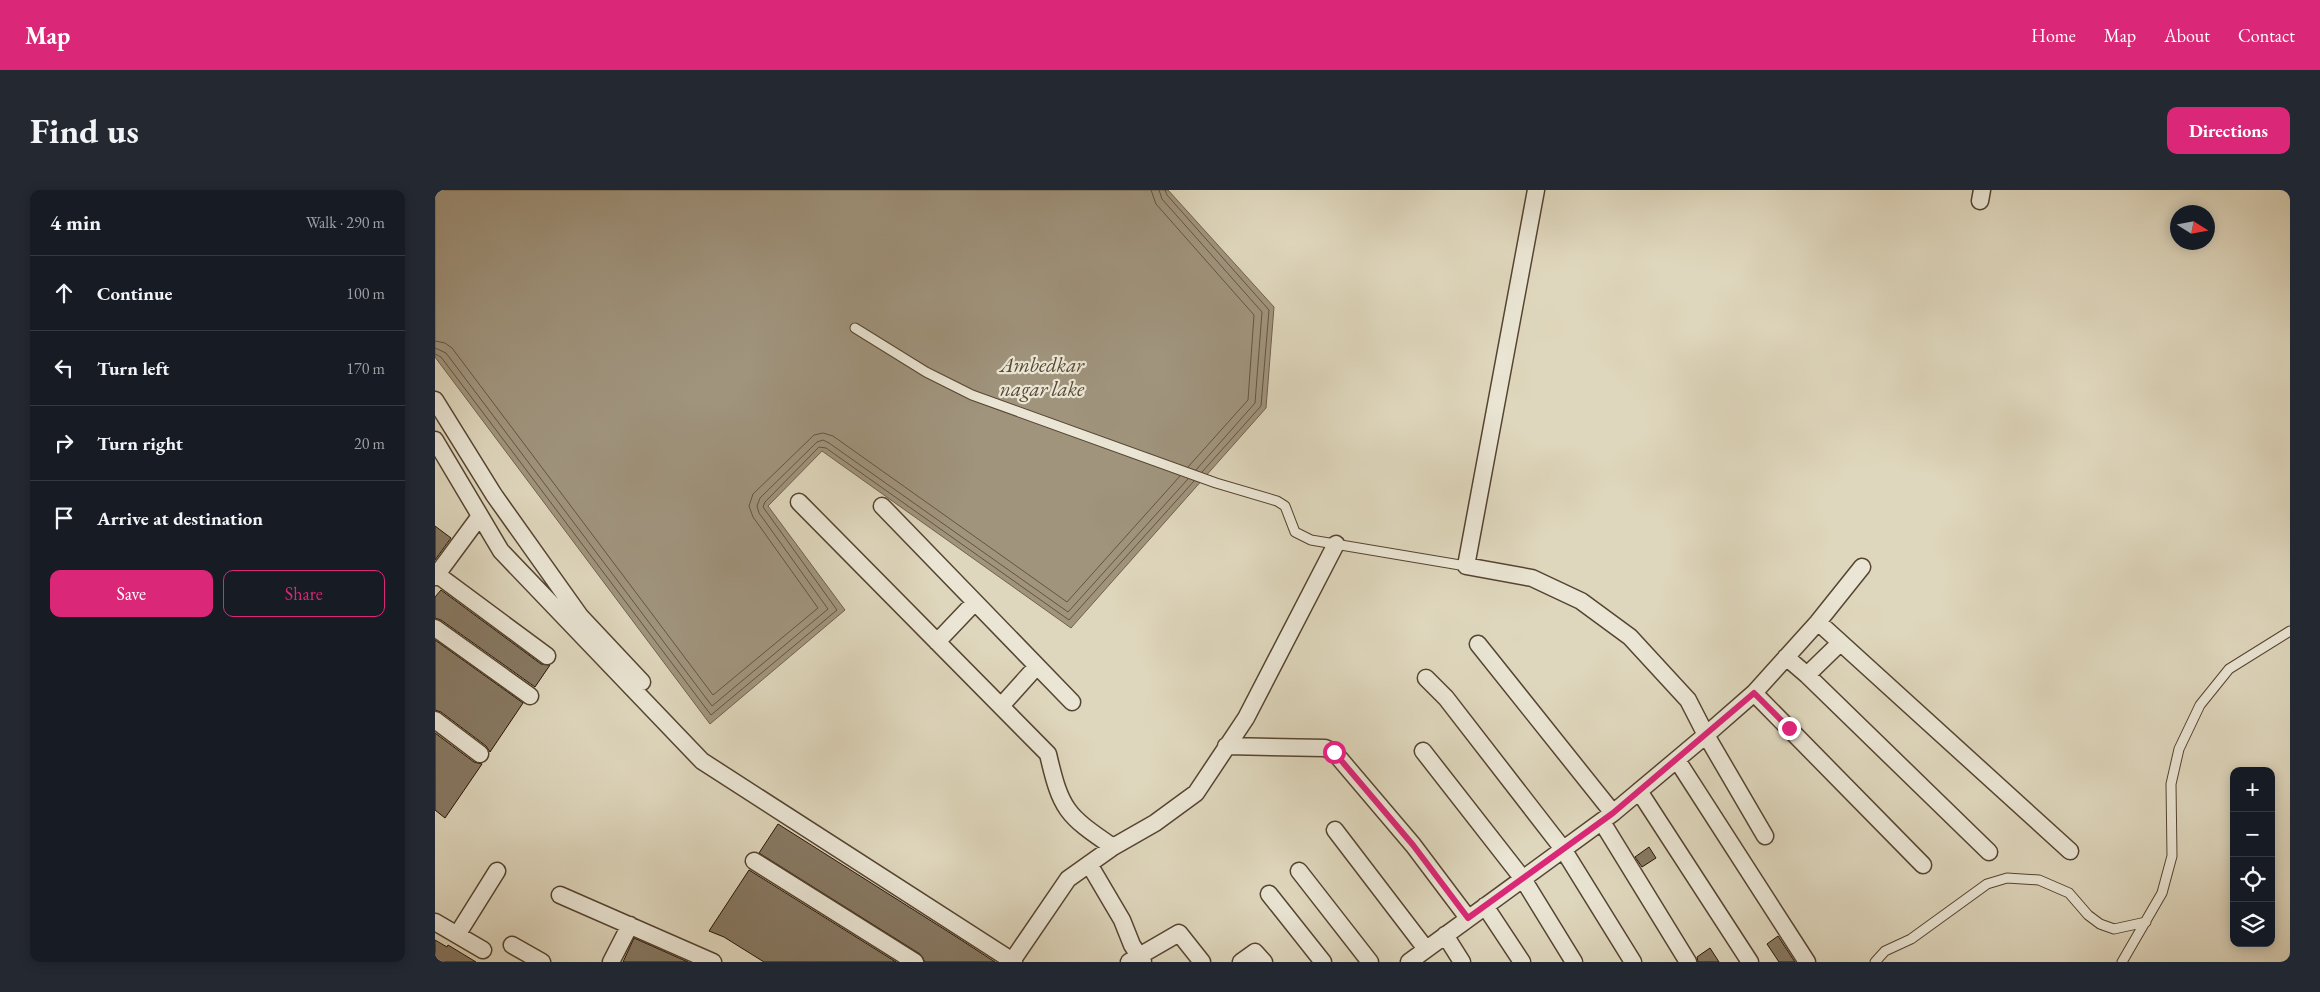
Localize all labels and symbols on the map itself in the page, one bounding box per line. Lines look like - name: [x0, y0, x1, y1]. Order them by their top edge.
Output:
- north arrow: [2170, 205, 2215, 250]
- water label: Ambedkar nagar lake: [998, 351, 1085, 402]
- route end: [1778, 717, 1801, 740]
- route start: [1323, 741, 1346, 764]

